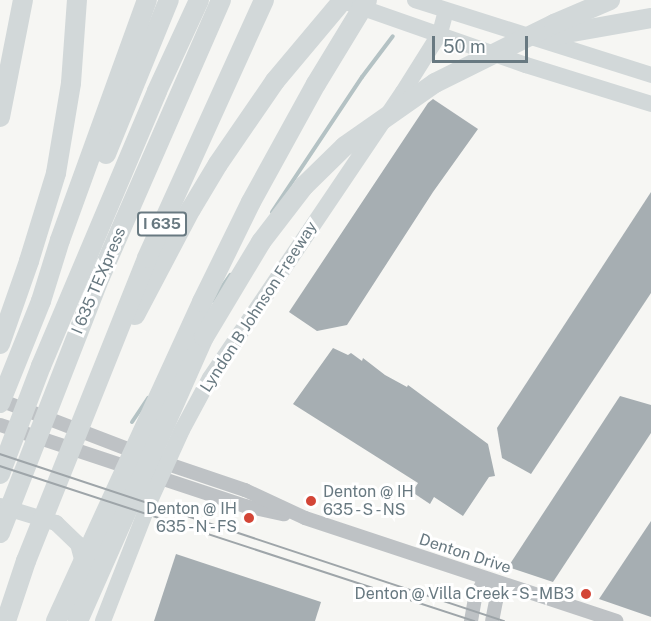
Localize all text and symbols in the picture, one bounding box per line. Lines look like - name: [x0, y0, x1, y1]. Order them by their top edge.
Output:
- scale bar: [435, 24, 531, 62]
- text: 50 m: [443, 36, 486, 57]
- road number: I 635: [136, 212, 188, 236]
- street label: Lyndon B Johnson Freeway: [197, 218, 321, 396]
- street label: I 635 TEXpress: [68, 225, 130, 337]
- place label: Denton @ IH 635 - S - NS: [323, 482, 414, 520]
- marker: Denton @ IH 635 - S - NS: [304, 494, 318, 508]
- place label: Denton @ IH 635 - N - FS: [146, 499, 237, 537]
- marker: Denton @ IH 635 - N - FS: [242, 511, 256, 525]
- street label: Denton Drive: [417, 530, 513, 578]
- place label: Denton @ Villa Creek - S - MB3: [345, 584, 574, 604]
- marker: Denton @ Villa Creek - S - MB3: [579, 587, 593, 601]

